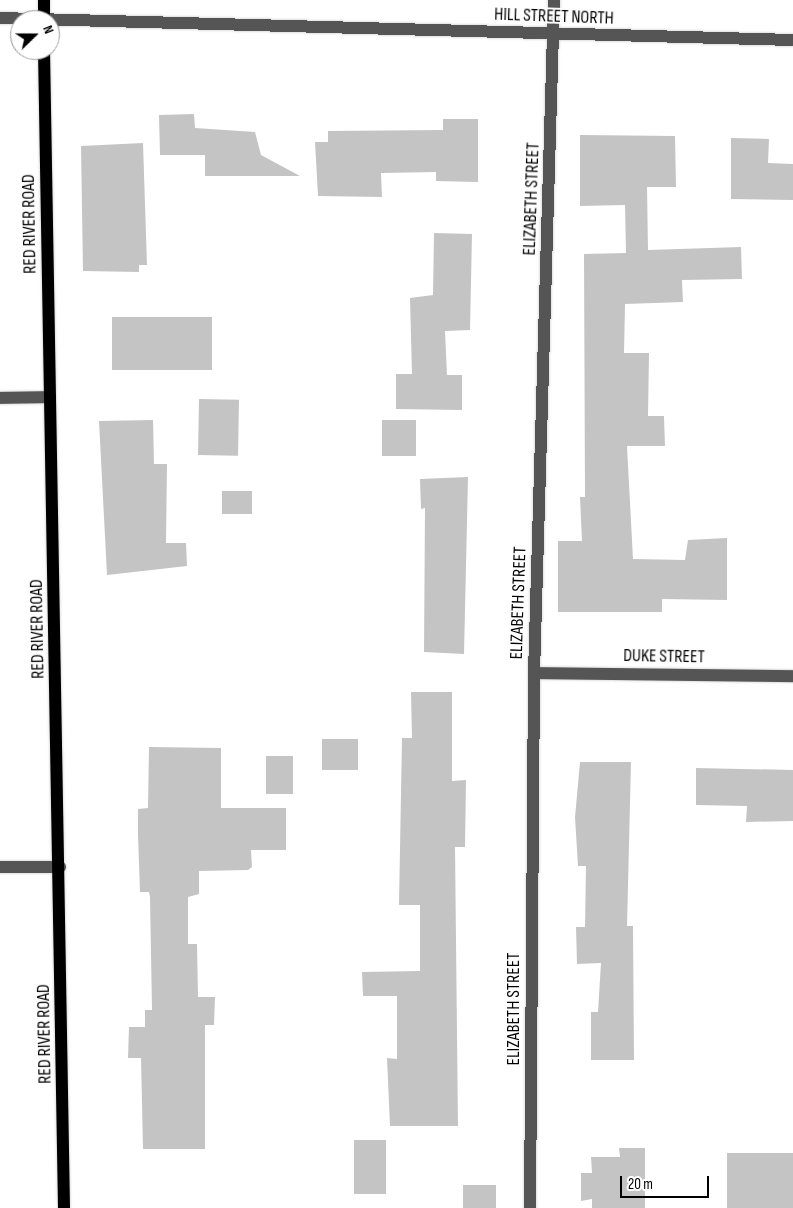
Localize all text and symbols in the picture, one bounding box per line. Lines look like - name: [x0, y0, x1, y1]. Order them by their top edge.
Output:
- street label: HILL STREET NORTH: [494, 4, 614, 30]
- north arrow: [10, 10, 60, 60]
- text: N: [39, 23, 58, 36]
- street label: ELIZABETH STREET: [519, 142, 545, 256]
- street label: RED RIVER ROAD: [18, 174, 42, 274]
- street label: ELIZABETH STREET: [506, 546, 532, 660]
- street label: RED RIVER ROAD: [26, 579, 50, 679]
- street label: DUKE STREET: [623, 645, 705, 669]
- street label: ELIZABETH STREET: [503, 953, 525, 1065]
- street label: RED RIVER ROAD: [33, 984, 57, 1084]
- scale bar: [623, 1166, 712, 1198]
- text: 20 m: [628, 1175, 653, 1194]

